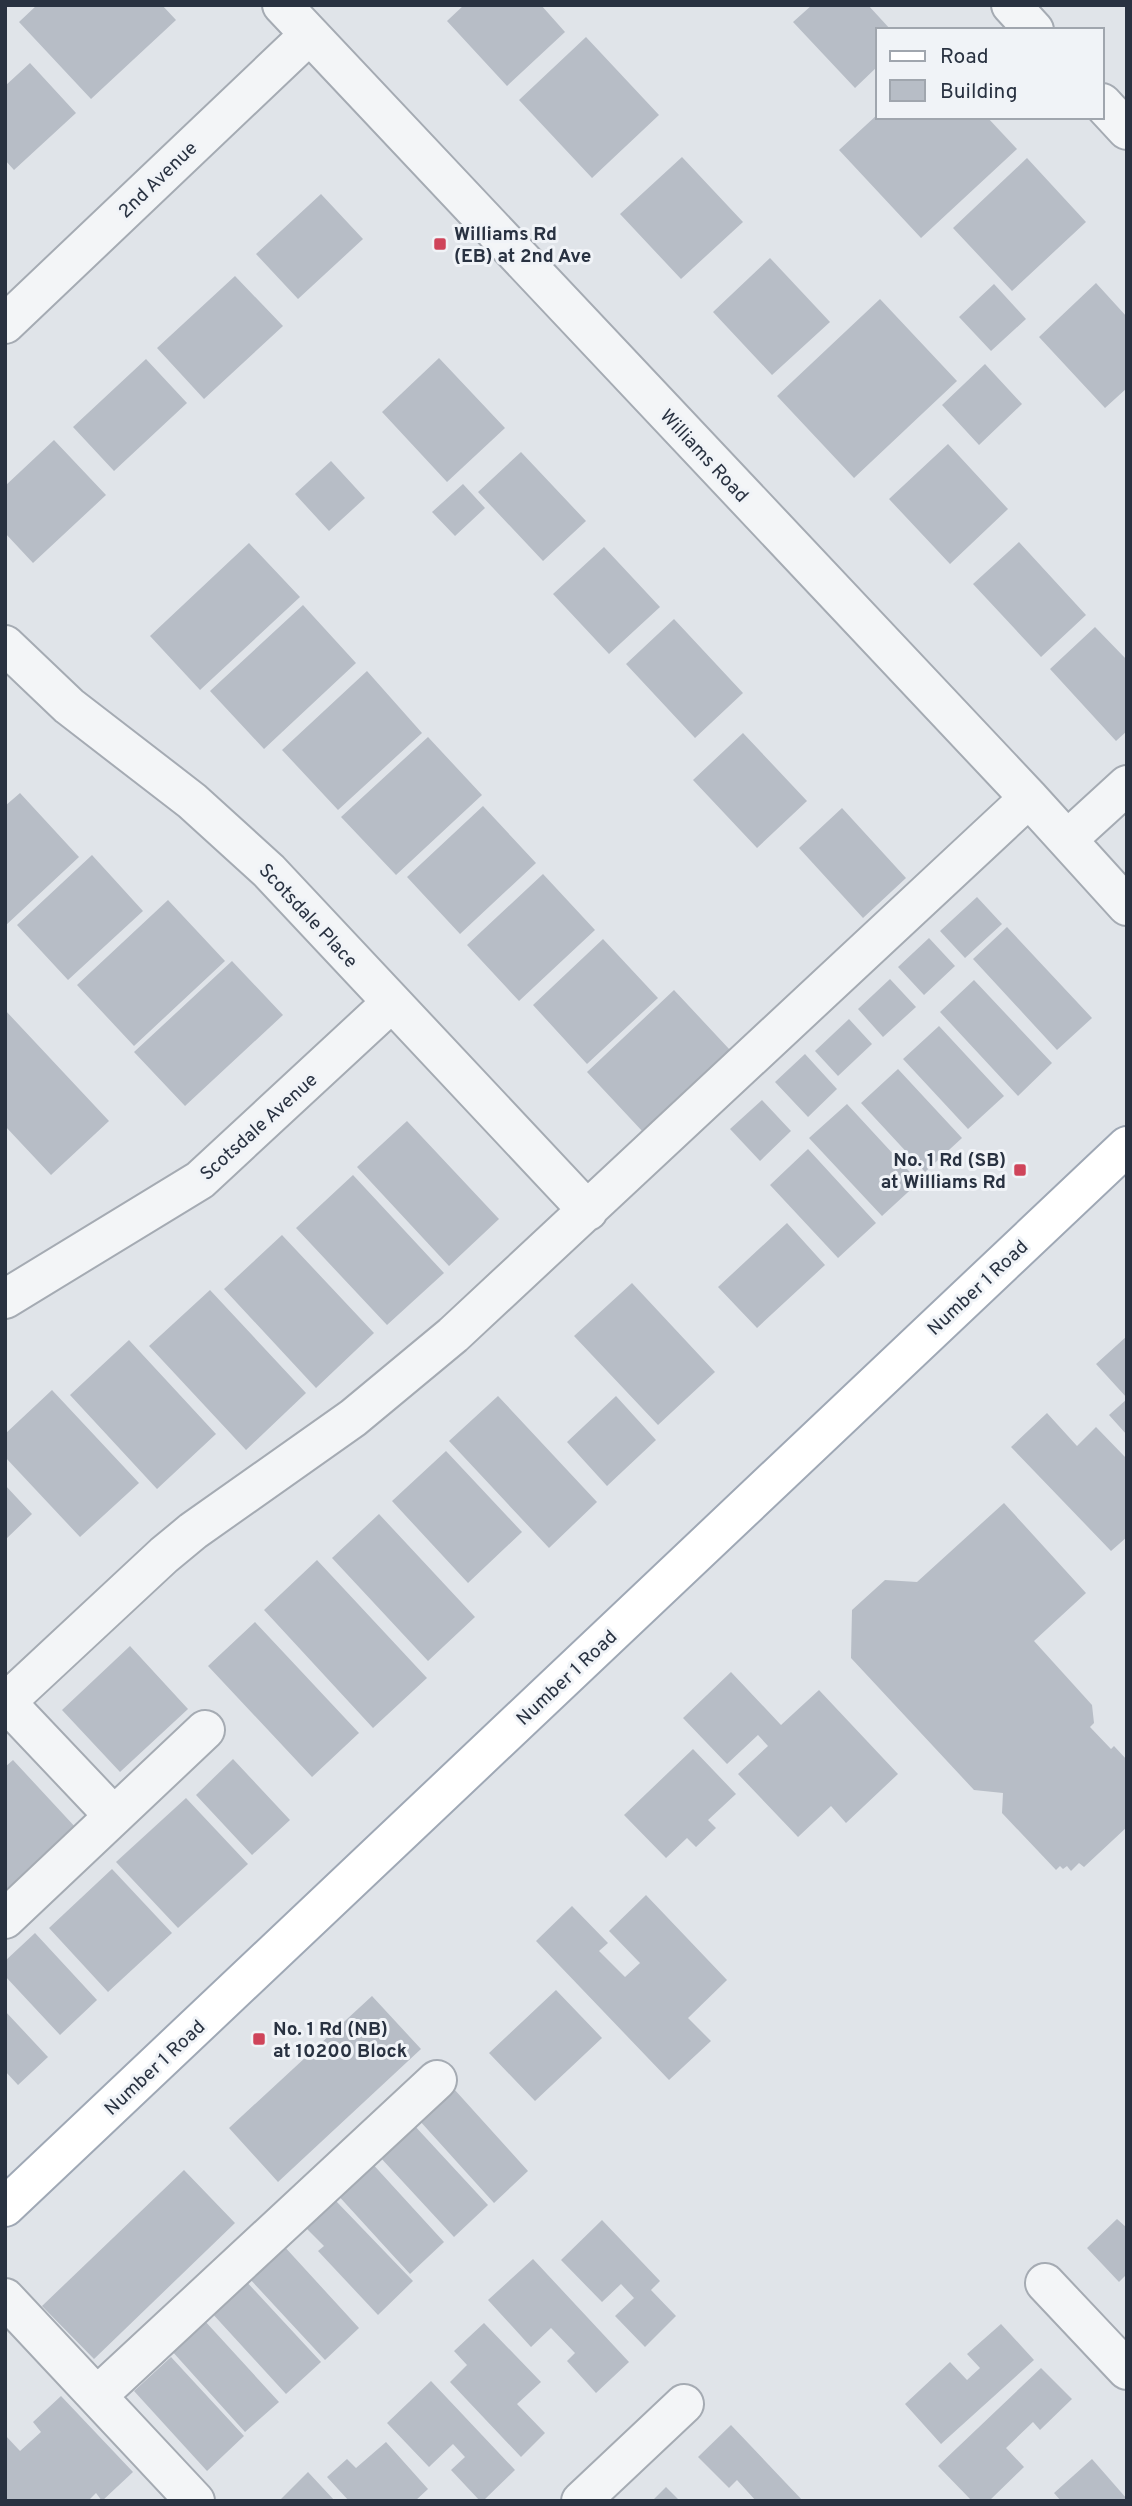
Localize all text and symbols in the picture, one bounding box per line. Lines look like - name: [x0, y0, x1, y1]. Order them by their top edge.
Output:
- legend: [876, 28, 1104, 119]
- text: Road: [940, 44, 989, 71]
- text: Building: [940, 79, 1018, 106]
- street label: 2nd Avenue: [114, 137, 203, 224]
- place label: Williams Rd (EB) at 2nd Ave: [454, 223, 591, 269]
- marker: Williams Rd (EB) at 2nd Ave: [432, 236, 448, 252]
- street label: Williams Road: [654, 405, 753, 508]
- street label: Scotsdale Place: [253, 859, 362, 974]
- street label: Scotsdale Avenue: [196, 1068, 323, 1187]
- place label: No. 1 Rd (SB) at Williams Rd: [881, 1149, 1006, 1195]
- marker: No. 1 Rd (SB) at Williams Rd: [1012, 1162, 1028, 1178]
- street label: Number 1 Road: [923, 1236, 1034, 1341]
- street label: Number 1 Road: [512, 1626, 623, 1731]
- street label: Number 1 Road: [100, 2016, 211, 2121]
- place label: No. 1 Rd (NB) at 10200 Block: [273, 2018, 408, 2064]
- marker: No. 1 Rd (NB) at 10200 Block: [251, 2031, 267, 2047]

